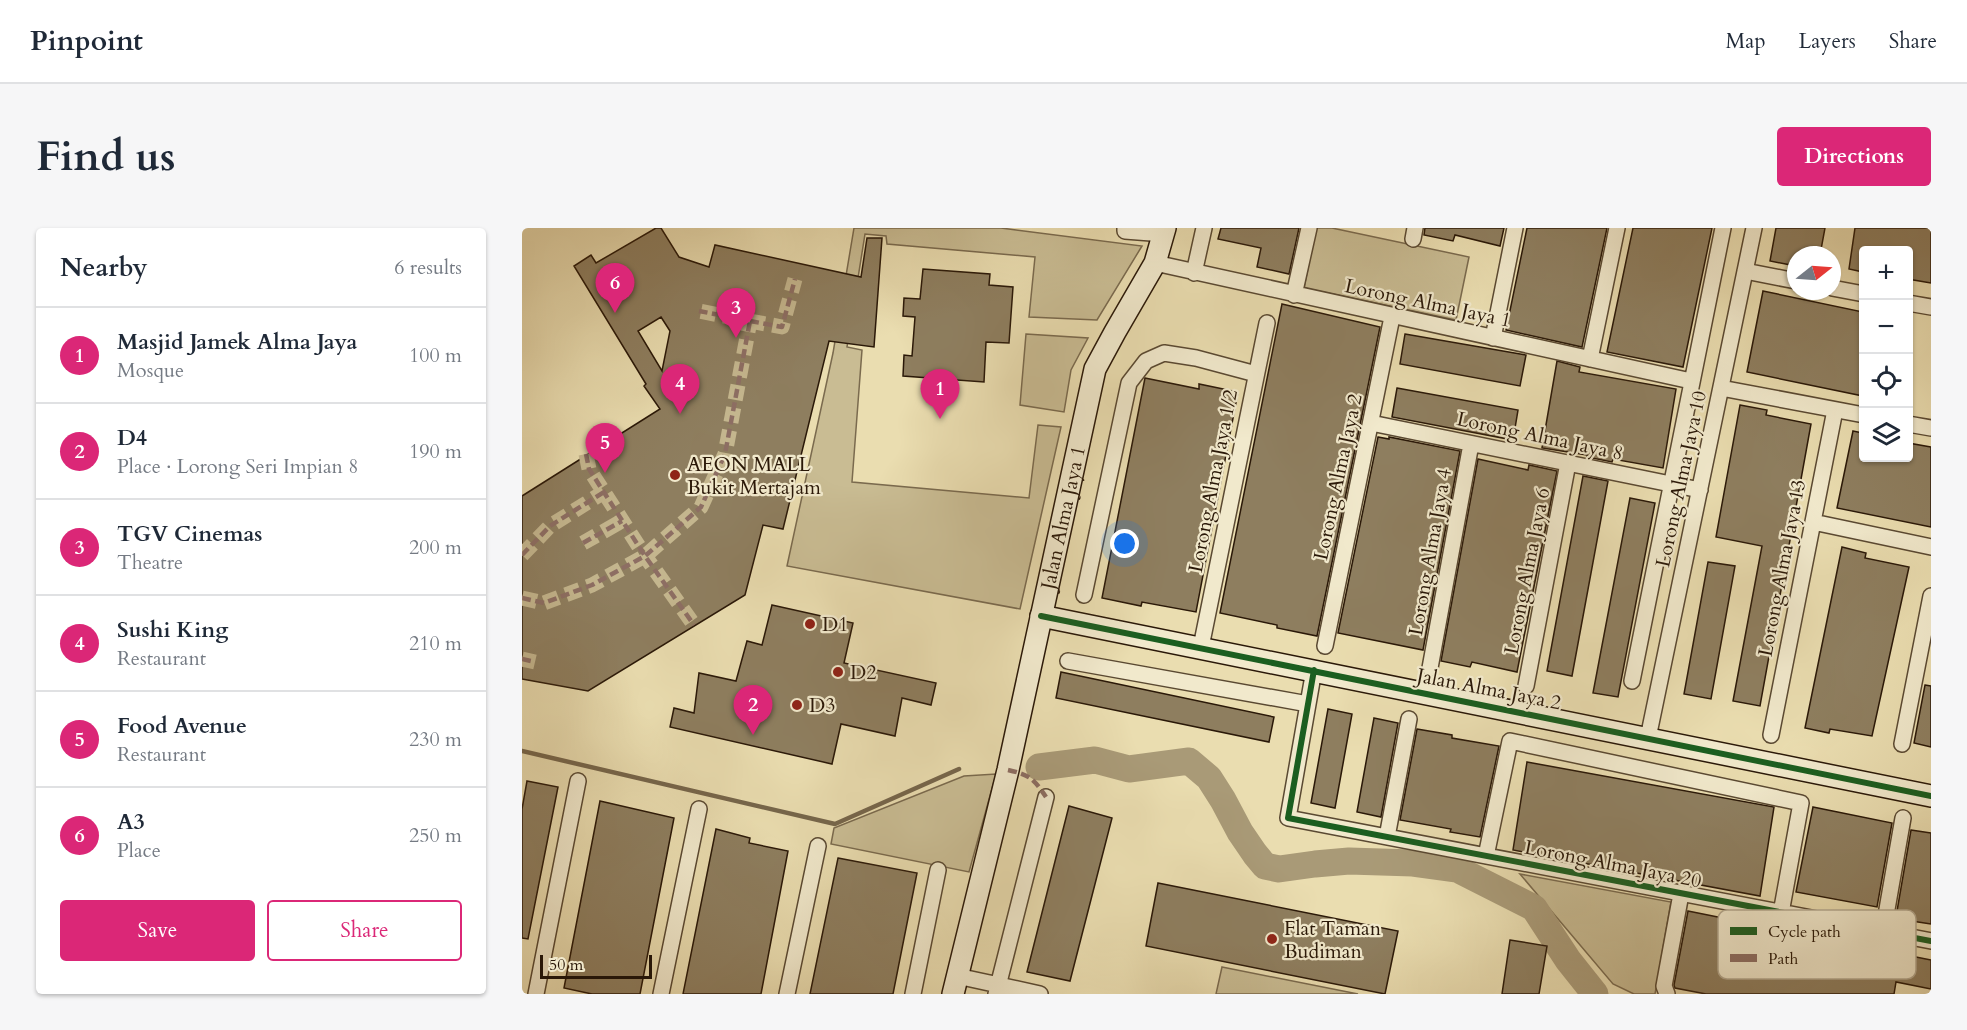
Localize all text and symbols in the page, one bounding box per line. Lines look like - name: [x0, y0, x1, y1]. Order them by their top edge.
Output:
- text: Pinpoint: [30, 22, 143, 60]
- text: Map: [1726, 27, 1766, 56]
- text: Layers: [1799, 27, 1856, 56]
- text: Share: [1889, 27, 1937, 56]
- button: Directions: [1777, 127, 1931, 186]
- text: Find us: [36, 128, 176, 185]
- north arrow: [1787, 246, 1841, 300]
- map controls: [1859, 246, 1913, 462]
- button: +: [1859, 246, 1913, 300]
- text: Nearby: [60, 250, 148, 285]
- text: 6 results: [394, 254, 462, 281]
- pin: 6: [596, 264, 634, 313]
- street label: Lorong Alma Jaya 1: [1342, 272, 1514, 334]
- pin: 3: [716, 288, 756, 338]
- button: −: [1859, 300, 1913, 354]
- text: Masjid Jamek Alma Jaya: [117, 327, 357, 357]
- text: 1: [74, 342, 85, 369]
- text: 100 m: [409, 342, 462, 369]
- button: locate: [1859, 354, 1913, 408]
- text: Mosque: [117, 357, 184, 384]
- pin: 4: [660, 364, 700, 414]
- pin: 1: [920, 370, 960, 419]
- street label: Lorong Alma Jaya 1/2: [1182, 387, 1244, 575]
- street label: Lorong Alma Jaya 10: [1649, 388, 1713, 570]
- street label: Lorong Alma Jaya 2: [1307, 391, 1369, 563]
- street label: Lorong Alma Jaya 8: [1454, 405, 1626, 467]
- button: layers: [1859, 408, 1913, 462]
- text: D4: [117, 423, 147, 453]
- pin: 5: [586, 424, 625, 473]
- text: 2: [74, 438, 85, 465]
- text: 190 m: [409, 438, 462, 465]
- street label: Jalan Alma Jaya 1: [1033, 443, 1092, 595]
- place label: AEON MALL Bukit Mertajam: [687, 451, 821, 501]
- text: Place · Lorong Seri Impian 8: [117, 453, 359, 480]
- street label: Lorong Alma Jaya 4: [1402, 466, 1458, 638]
- marker: AEON MALL Bukit Mertajam: [668, 468, 682, 482]
- street label: Lorong Alma Jaya 13: [1752, 477, 1812, 659]
- street label: Lorong Alma Jaya 6: [1498, 485, 1556, 657]
- text: TGV Cinemas: [117, 519, 262, 549]
- your location: [1110, 529, 1139, 558]
- text: 3: [74, 534, 85, 561]
- text: 200 m: [409, 534, 462, 561]
- text: Theatre: [117, 549, 183, 576]
- place label: D1: [822, 611, 849, 638]
- text: Sushi King: [117, 615, 228, 645]
- marker: D1: [803, 617, 817, 631]
- text: 4: [74, 630, 85, 657]
- text: 210 m: [409, 630, 462, 657]
- text: Restaurant: [117, 645, 206, 672]
- place label: D2: [850, 659, 877, 686]
- street label: Jalan Alma Jaya 2: [1412, 661, 1563, 716]
- marker: D2: [831, 665, 845, 679]
- pin: 2: [734, 686, 772, 735]
- place label: D3: [809, 692, 836, 719]
- marker: D3: [790, 698, 804, 712]
- text: Food Avenue: [117, 711, 247, 741]
- text: 5: [74, 726, 85, 753]
- text: 230 m: [409, 726, 462, 753]
- text: Restaurant: [117, 741, 206, 768]
- text: A3: [117, 807, 145, 837]
- text: 6: [74, 822, 85, 849]
- text: 250 m: [409, 822, 462, 849]
- street label: Lorong Alma Jaya 20: [1522, 834, 1704, 894]
- text: Place: [117, 837, 161, 864]
- button: Save: [60, 900, 255, 961]
- button: Share: [267, 900, 462, 961]
- legend: [1718, 910, 1916, 979]
- place label: Flat Taman Budiman: [1284, 915, 1382, 965]
- text: Cycle path: [1768, 921, 1841, 943]
- marker: Flat Taman Budiman: [1265, 932, 1279, 946]
- text: Path: [1768, 948, 1798, 970]
- scale bar: [540, 952, 652, 980]
- text: 50 m: [549, 954, 583, 976]

